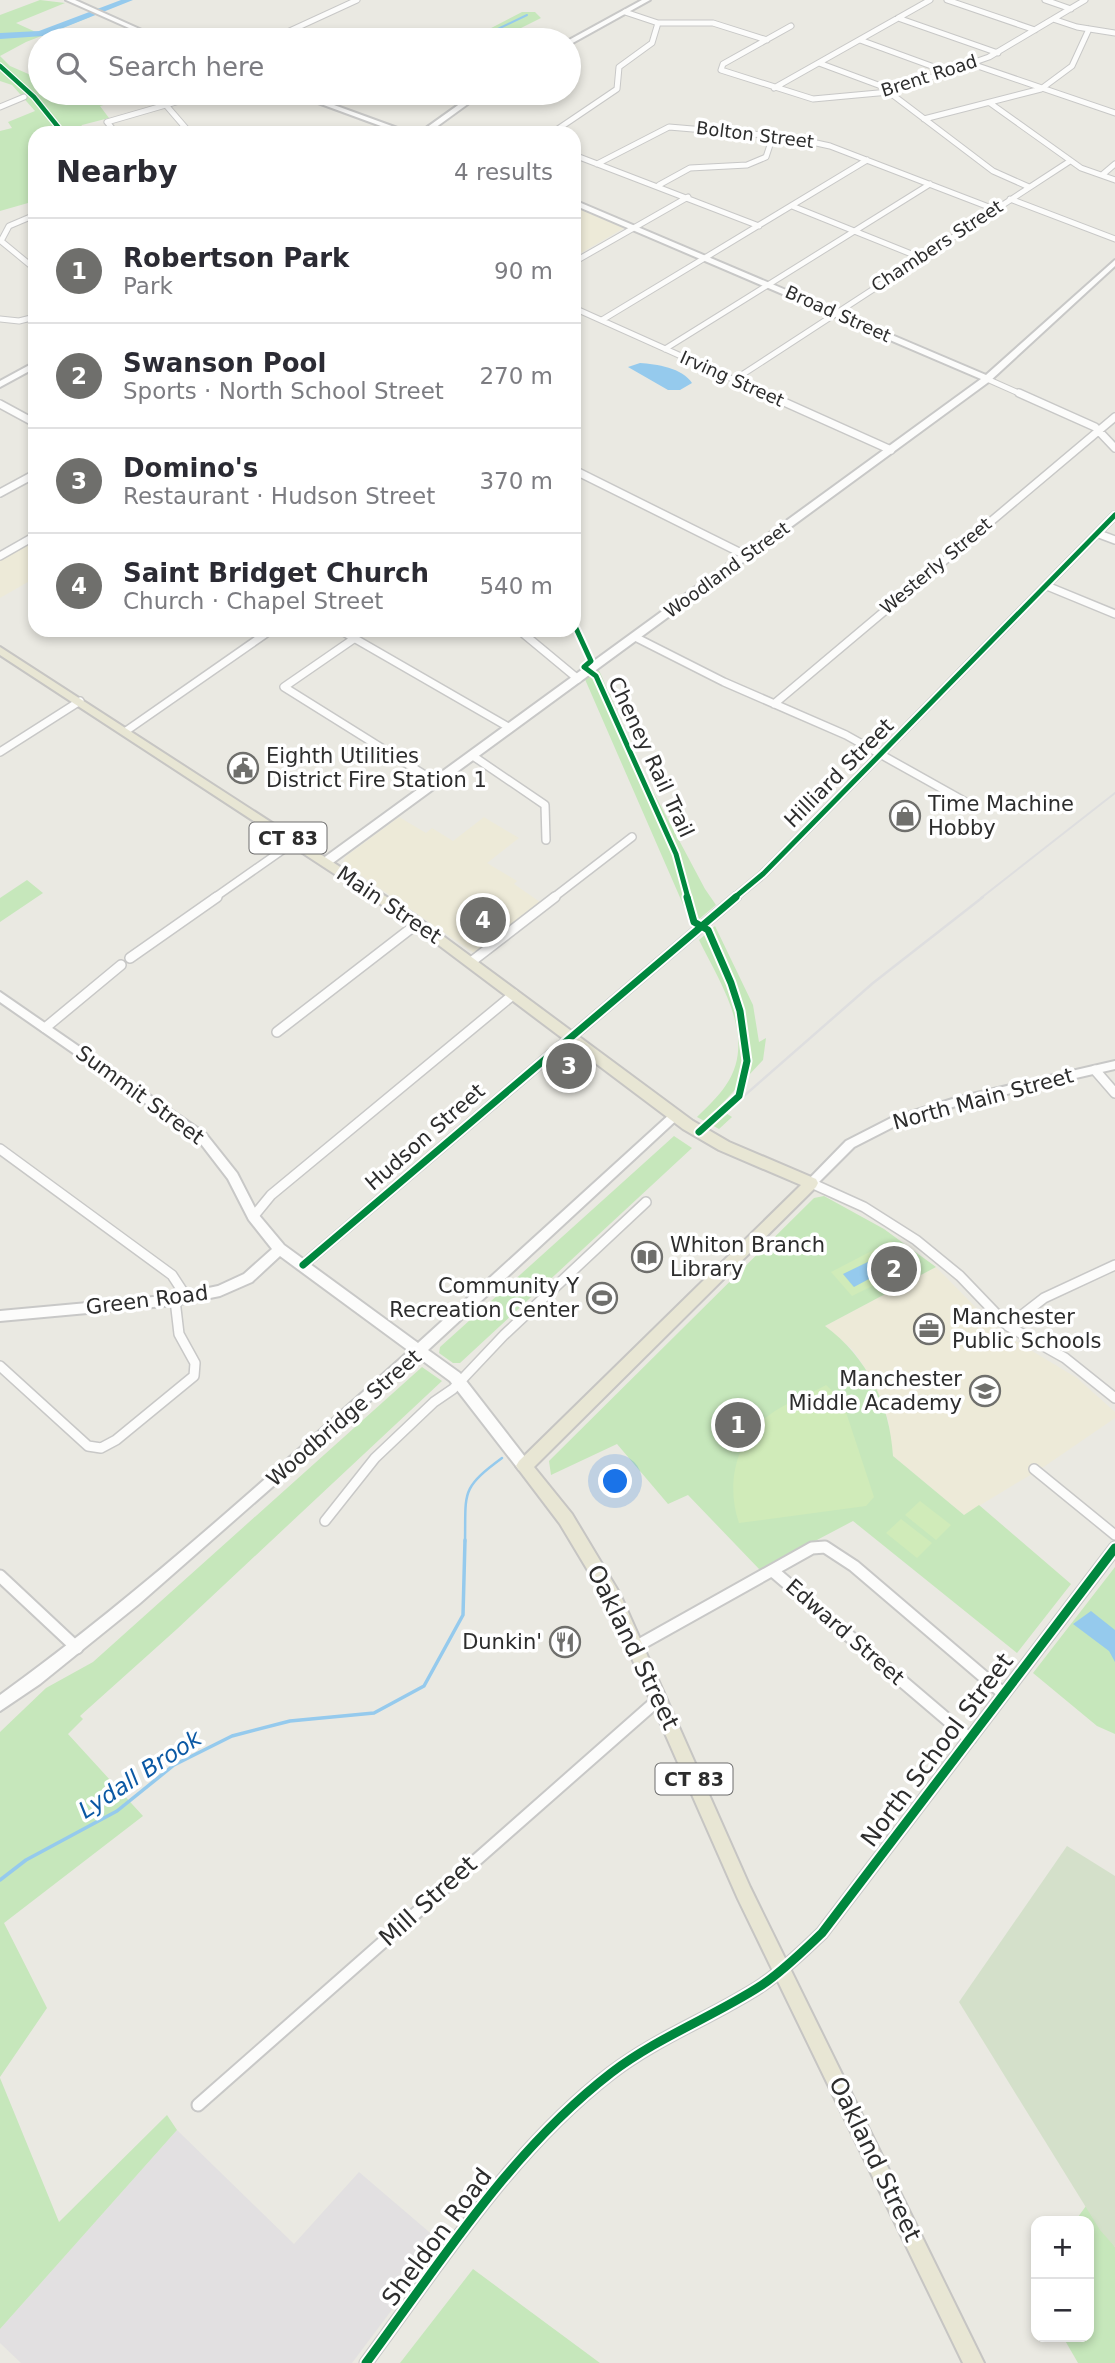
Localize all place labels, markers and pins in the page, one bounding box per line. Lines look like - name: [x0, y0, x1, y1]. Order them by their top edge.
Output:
- place label: Eighth Utilities District Fire Station 1: [266, 744, 487, 792]
- public building icon: Eighth Utilities District Fire Station 1: [226, 751, 260, 785]
- place label: Time Machine Hobby: [927, 792, 1074, 840]
- shop icon: Time Machine Hobby: [888, 799, 922, 833]
- pin: 4: [460, 894, 506, 946]
- pin: 3: [546, 1040, 592, 1092]
- place label: Whiton Branch Library: [670, 1233, 825, 1281]
- library icon: Whiton Branch Library: [630, 1240, 664, 1274]
- pin: 2: [871, 1243, 917, 1295]
- place label: Community Y Recreation Center: [389, 1274, 579, 1322]
- sports icon: Community Y Recreation Center: [585, 1281, 619, 1315]
- place label: Manchester Public Schools: [952, 1305, 1101, 1353]
- office icon: Manchester Public Schools: [912, 1312, 946, 1346]
- place label: Manchester Middle Academy: [788, 1367, 962, 1415]
- school or university icon: Manchester Middle Academy: [968, 1374, 1002, 1408]
- pin: 1: [715, 1399, 761, 1451]
- restaurant icon: Dunkin': [548, 1625, 582, 1659]
- place label: Dunkin': [462, 1630, 542, 1654]

